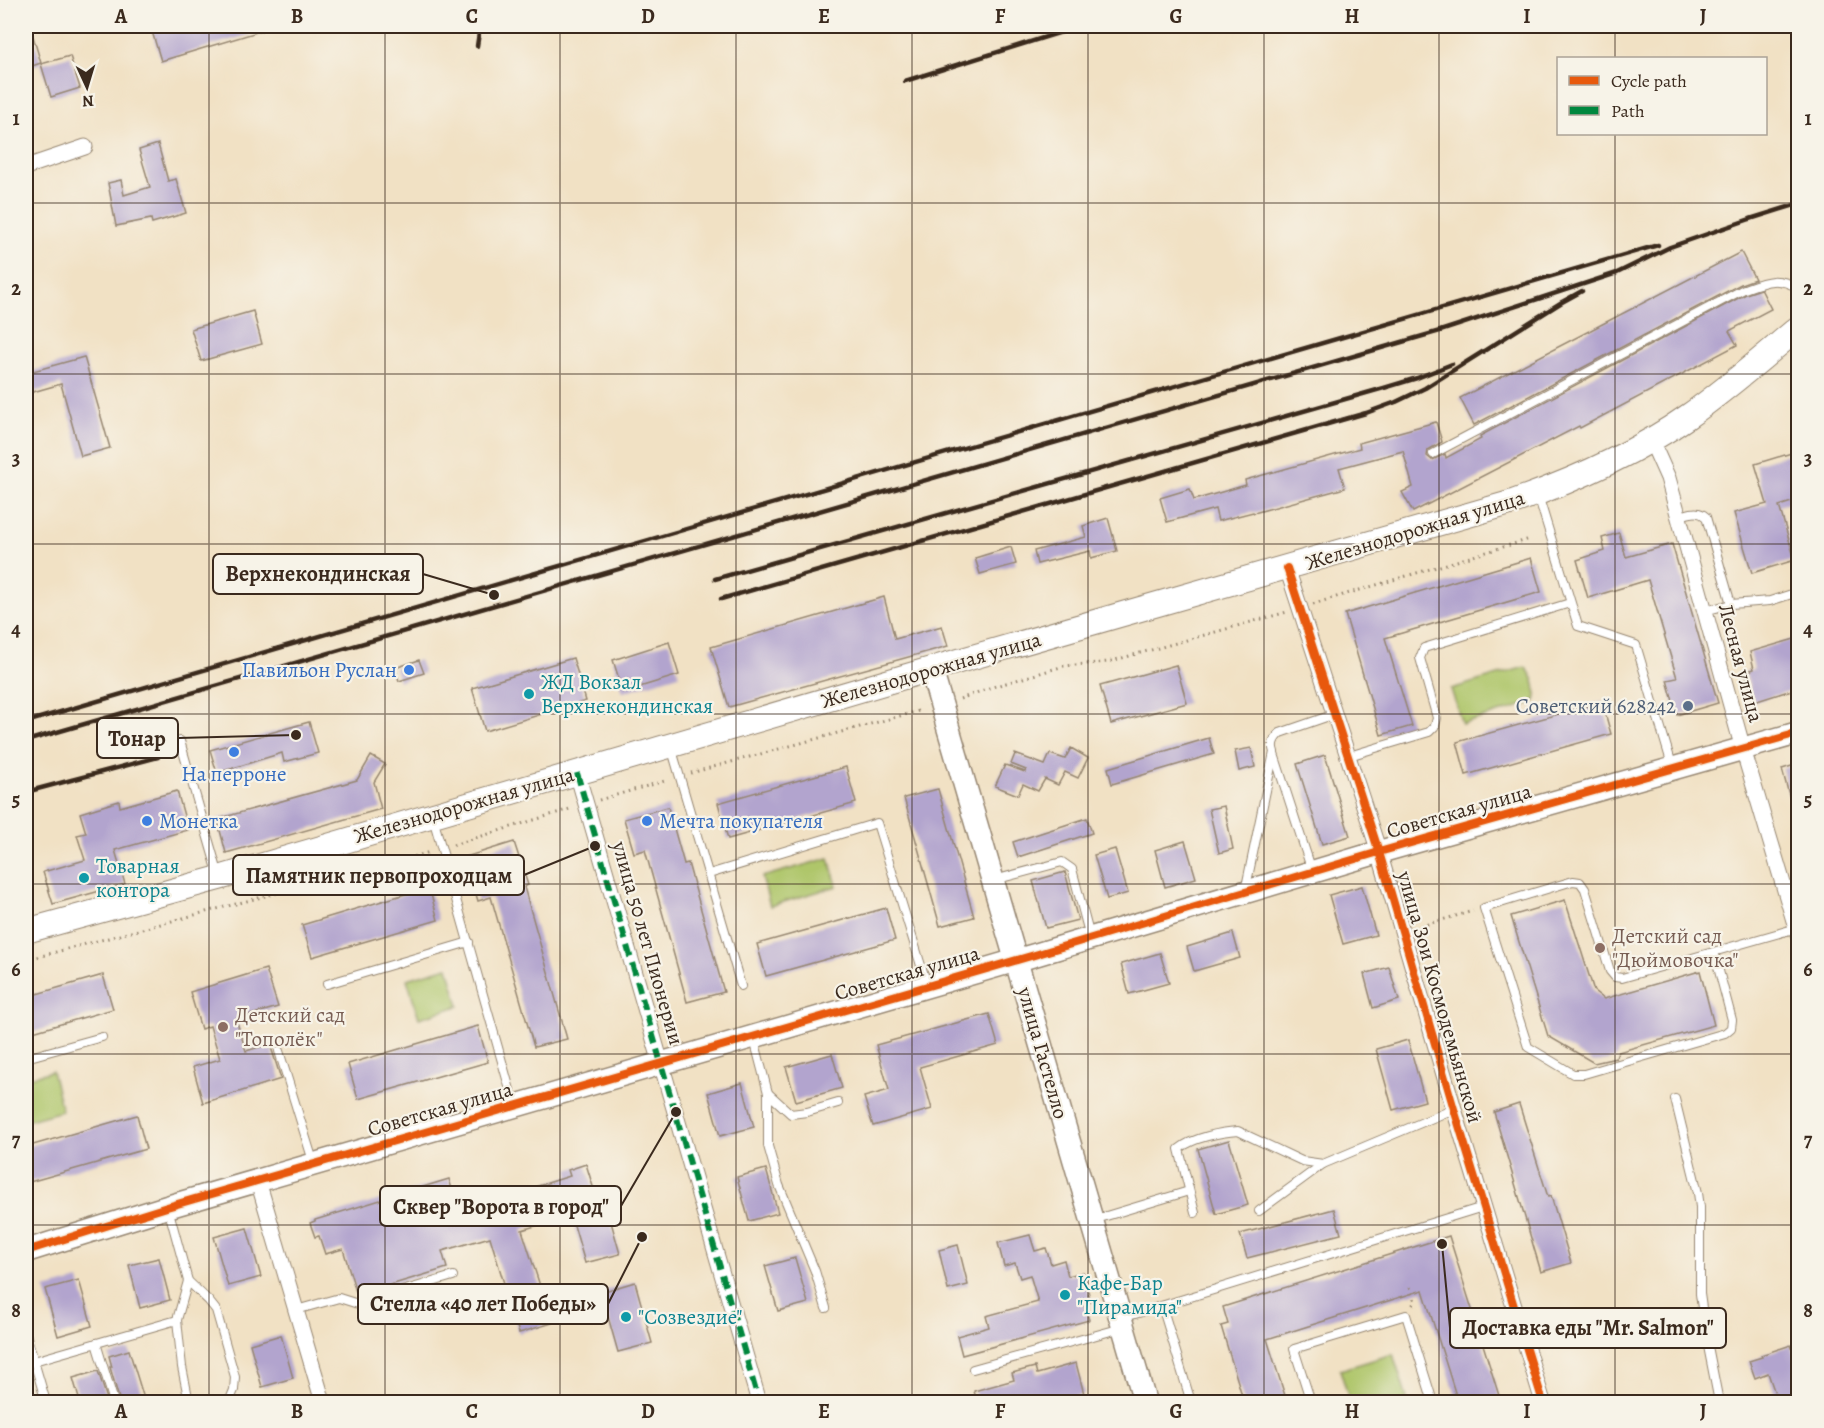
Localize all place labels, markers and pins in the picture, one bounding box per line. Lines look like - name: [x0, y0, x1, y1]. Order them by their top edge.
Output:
- callout: Верхнекондинская: [213, 554, 423, 594]
- place label: Павильон Руслан: [242, 656, 397, 684]
- marker: Павильон Руслан: [402, 663, 416, 677]
- place label: ЖД Вокзал Верхнекондинская: [541, 668, 713, 720]
- marker: ЖД Вокзал Верхнекондинская: [522, 687, 536, 701]
- place label: Советский 628242: [1516, 692, 1676, 720]
- marker: Советский 628242: [1681, 699, 1695, 713]
- callout: Тонар: [97, 718, 178, 758]
- marker: На перроне: [227, 745, 241, 759]
- place label: На перроне: [181, 760, 287, 788]
- place label: Монетка: [159, 807, 239, 835]
- place label: Мечта покупателя: [659, 807, 823, 835]
- marker: Монетка: [140, 814, 154, 828]
- marker: Мечта покупателя: [640, 814, 654, 828]
- place label: Товарная контора: [96, 852, 180, 904]
- callout: Памятник первопроходцам: [233, 855, 524, 895]
- marker: Товарная контора: [77, 871, 91, 885]
- place label: Детский сад "Дюймовочка": [1612, 922, 1738, 974]
- marker: Детский сад "Дюймовочка": [1593, 941, 1607, 955]
- place label: Детский сад "Тополёк": [235, 1001, 345, 1053]
- marker: Детский сад "Тополёк": [216, 1020, 230, 1034]
- callout: Сквер "Ворота в город": [380, 1186, 621, 1226]
- place label: Кафе-Бар "Пирамида": [1077, 1269, 1182, 1321]
- callout: Стелла «40 лет Победы»: [358, 1284, 608, 1324]
- marker: Кафе-Бар "Пирамида": [1058, 1288, 1072, 1302]
- place label: "Созвездие": [638, 1303, 743, 1331]
- callout: Доставка еды "Mr. Salmon": [1450, 1308, 1726, 1348]
- marker: "Созвездие": [619, 1310, 633, 1324]

